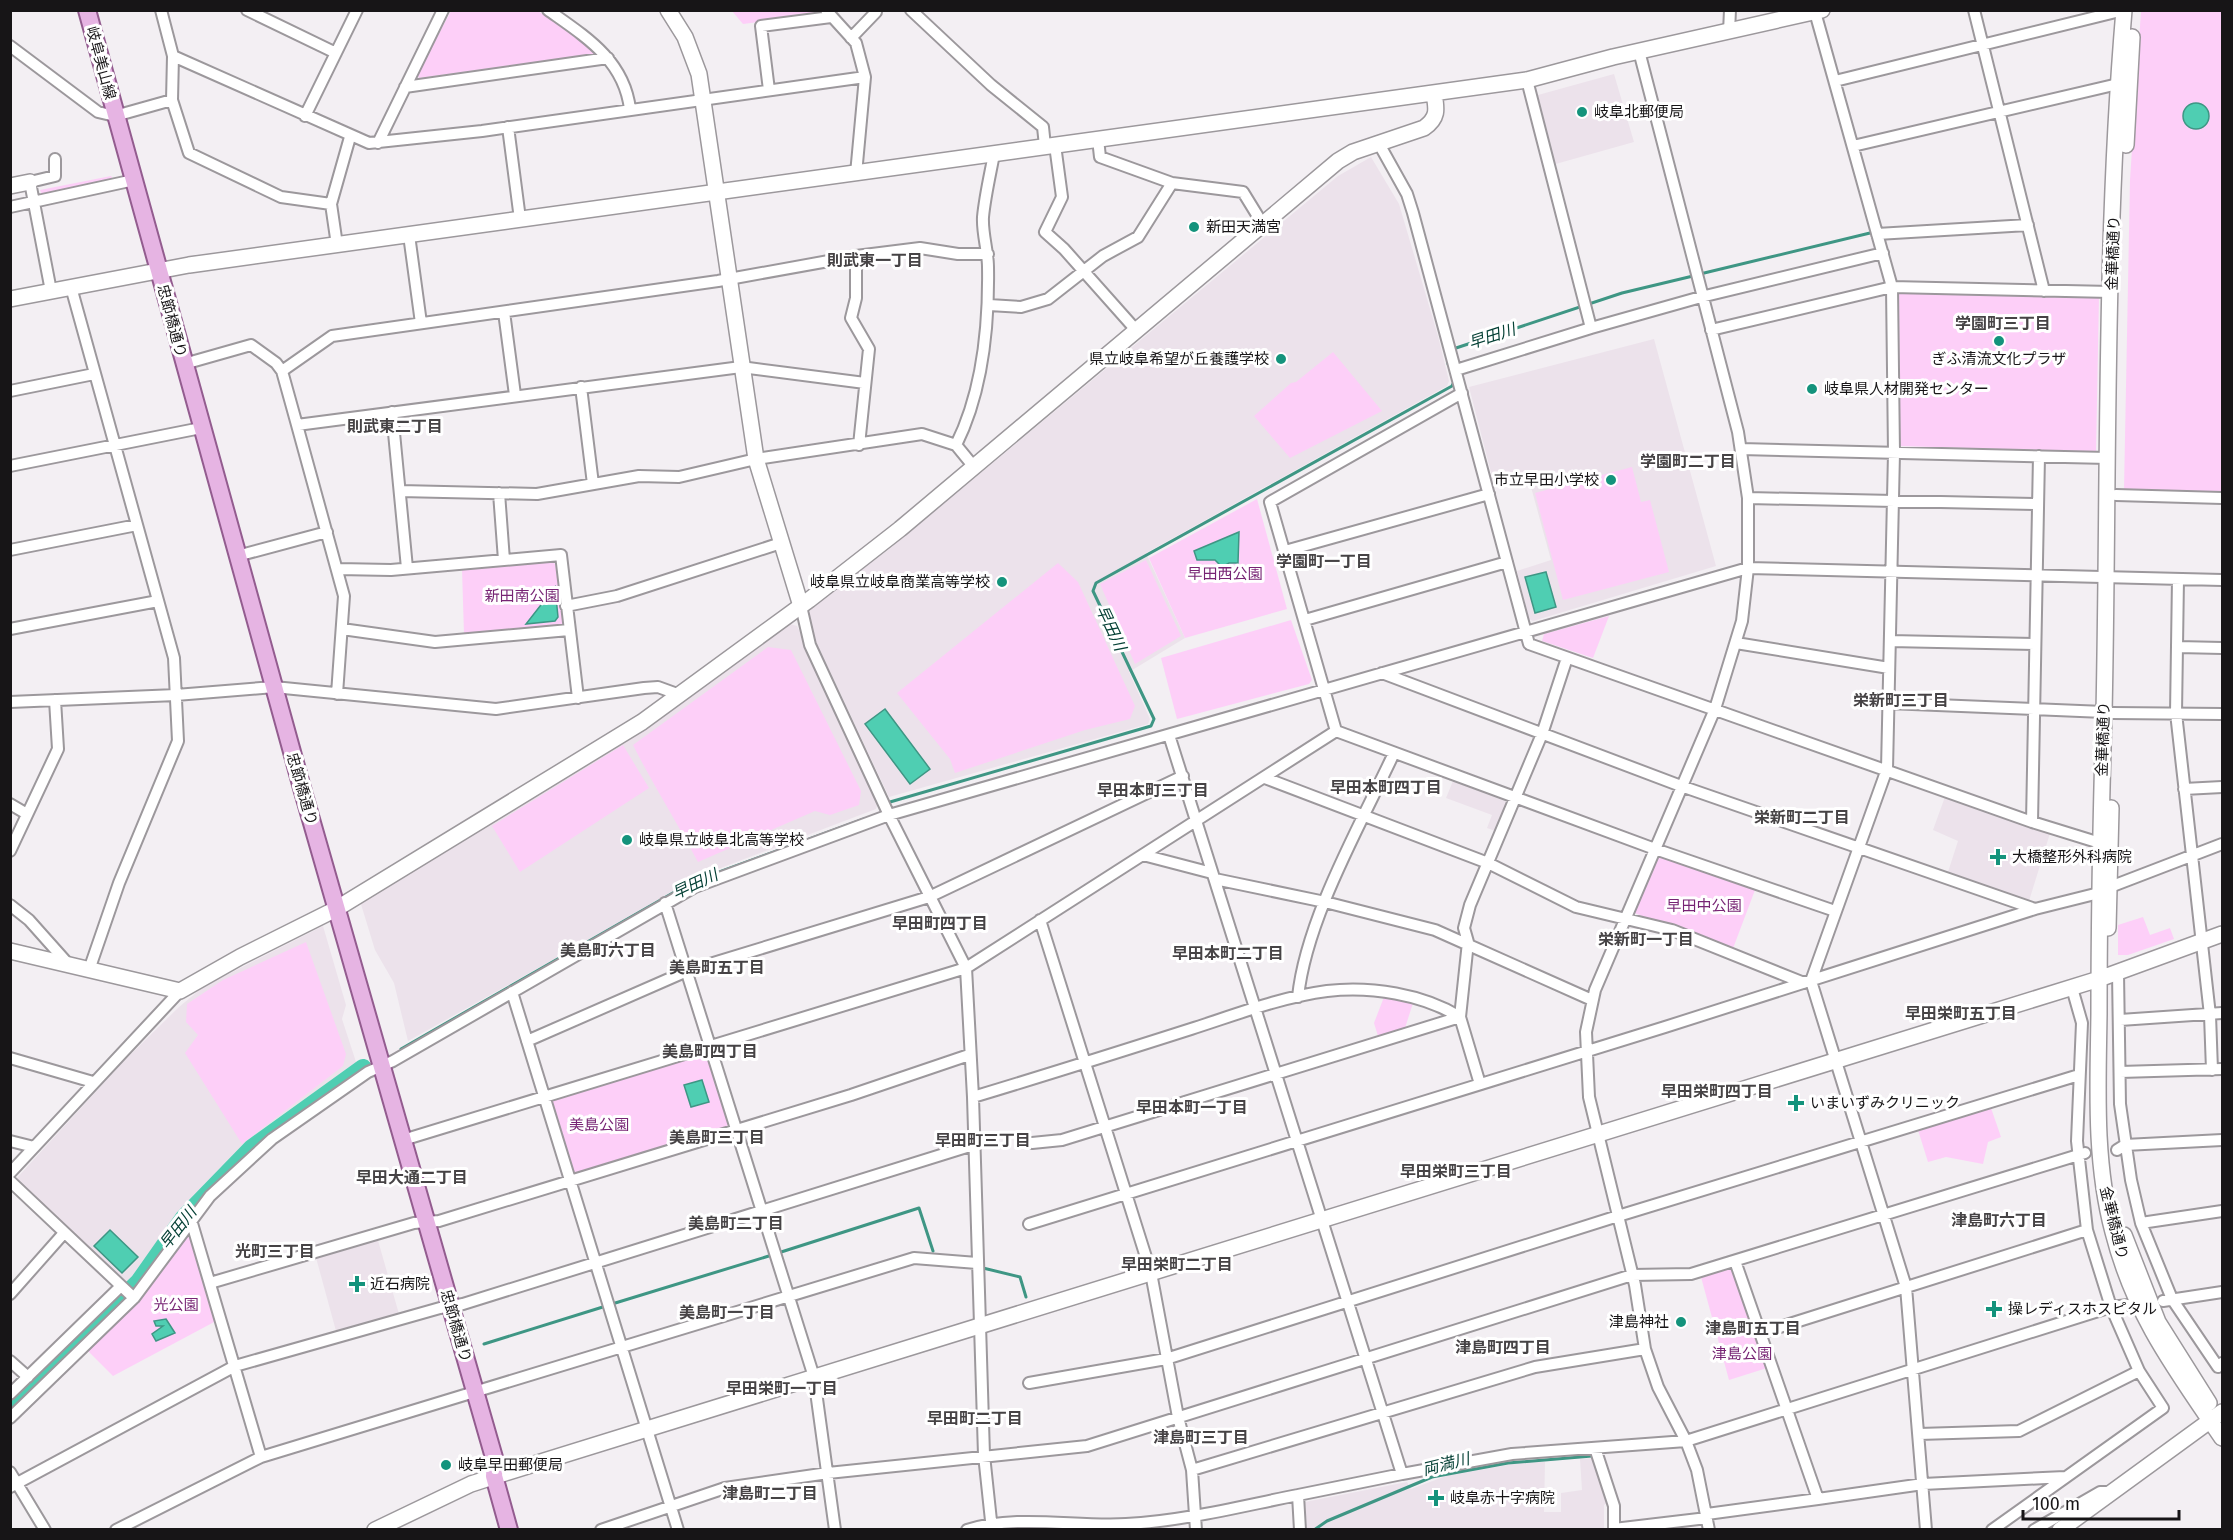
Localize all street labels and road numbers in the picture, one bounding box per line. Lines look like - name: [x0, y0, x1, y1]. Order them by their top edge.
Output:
- street label: 岐阜美山線: [83, 24, 119, 102]
- street label: 金華橋通り: [2103, 215, 2123, 291]
- street label: 忠節橋通り: [154, 282, 190, 360]
- street label: 金華橋通り: [2093, 701, 2113, 777]
- street label: 忠節橋通り: [283, 750, 321, 828]
- street label: 金華橋通り: [2096, 1184, 2132, 1262]
- street label: 忠節橋通り: [437, 1287, 475, 1365]

